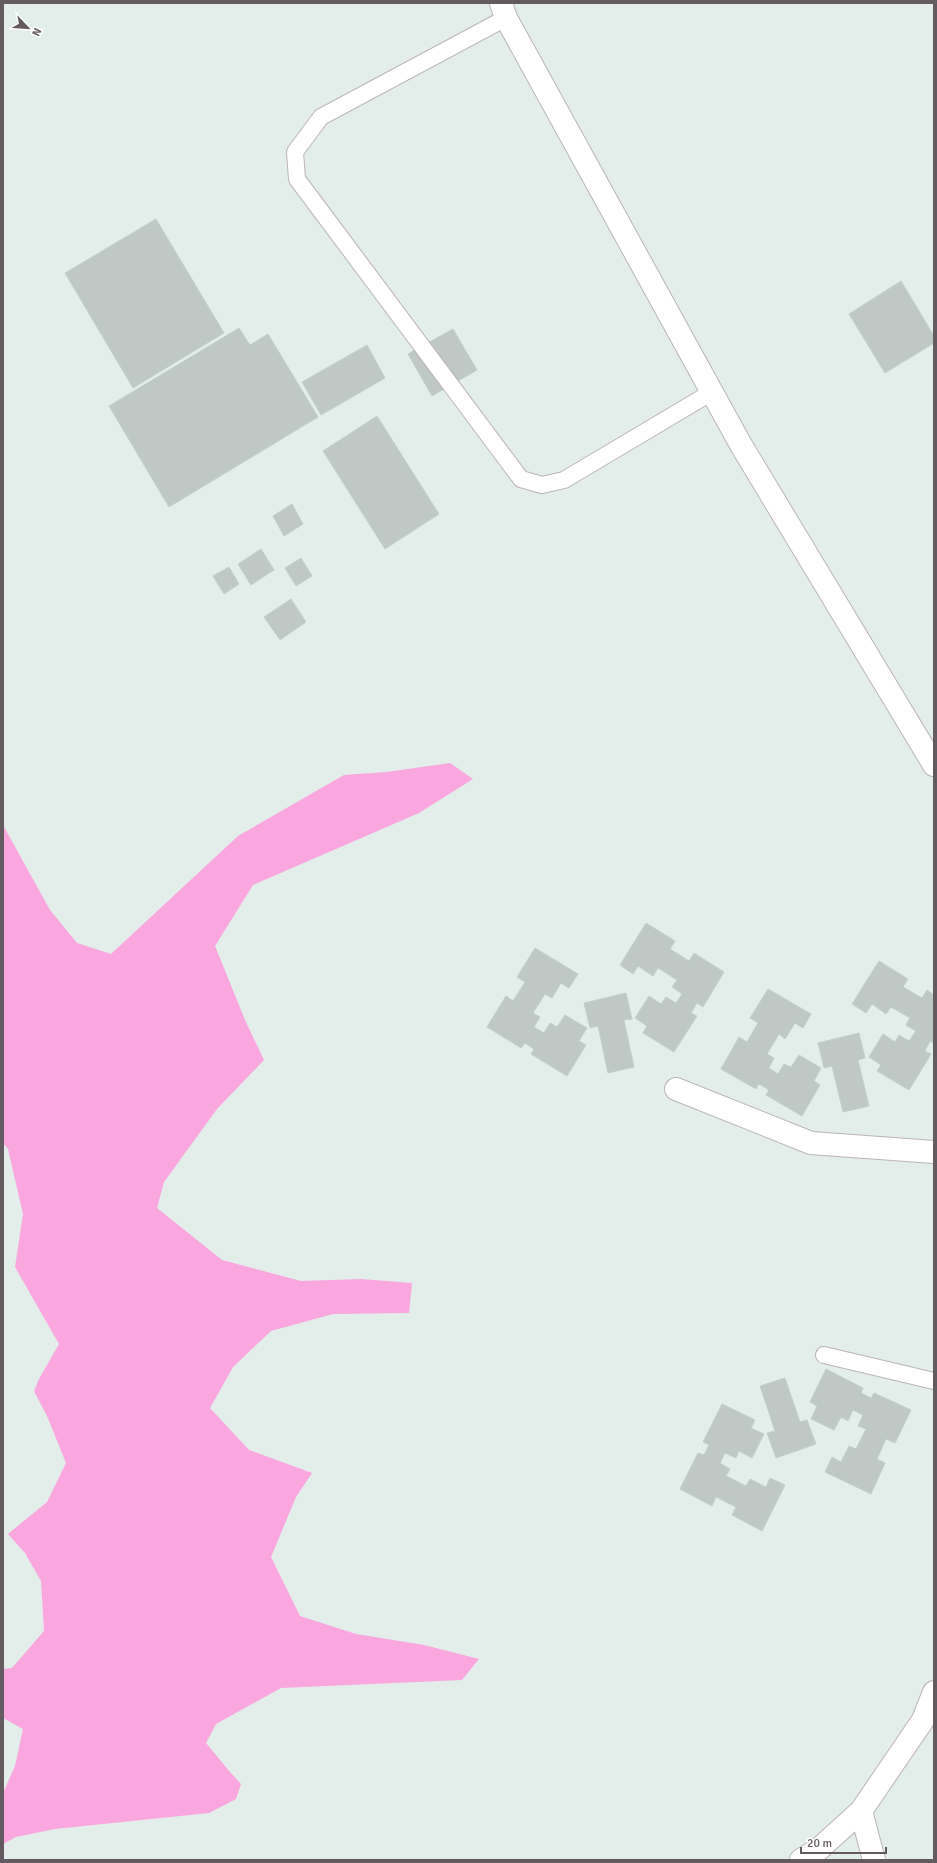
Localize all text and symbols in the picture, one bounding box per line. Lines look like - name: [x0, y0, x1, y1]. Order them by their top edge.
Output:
- north arrow: [8, 8, 48, 48]
- text: N: [29, 26, 44, 38]
- scale bar: [801, 1829, 886, 1855]
- text: 20 m: [807, 1836, 832, 1851]

